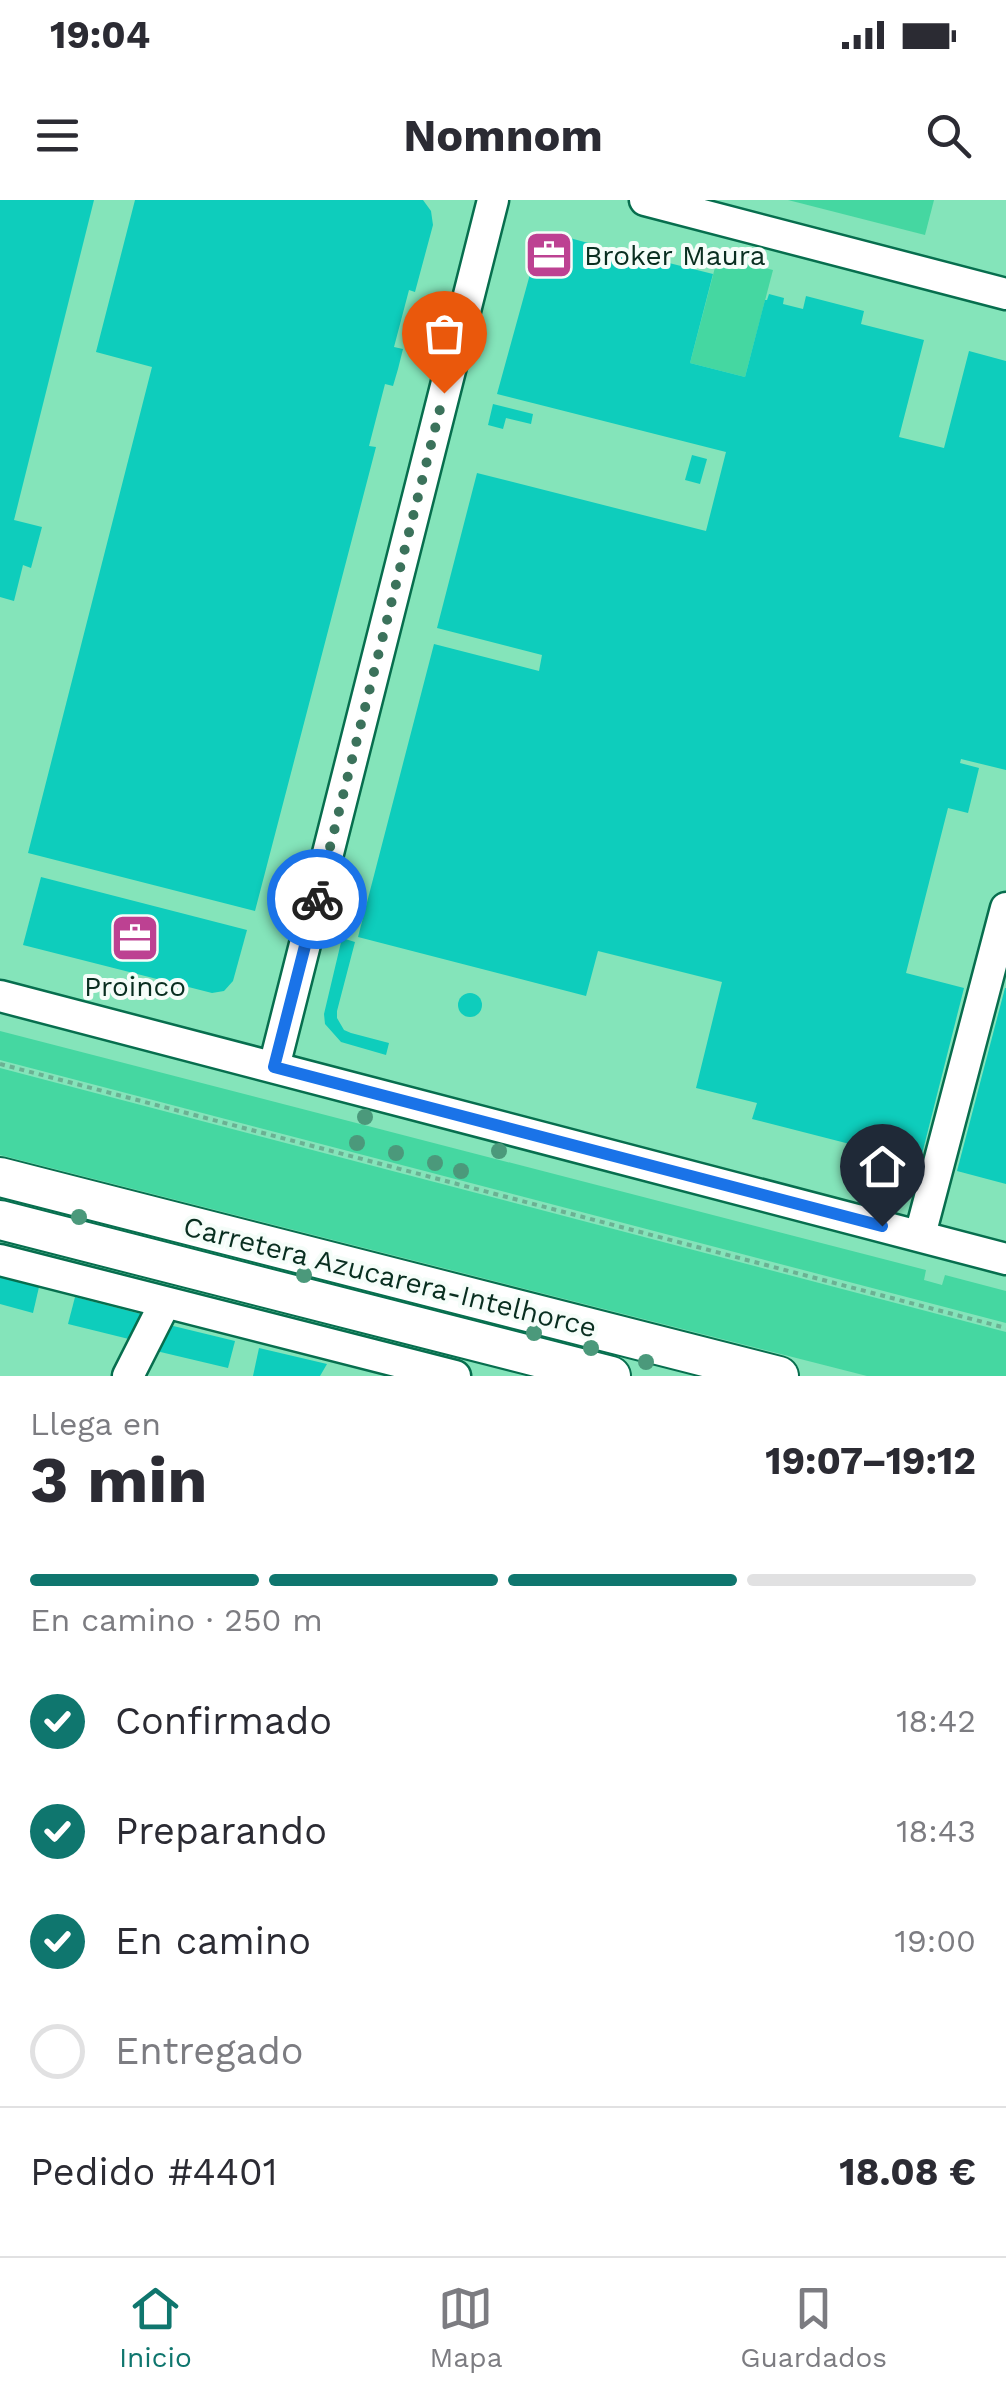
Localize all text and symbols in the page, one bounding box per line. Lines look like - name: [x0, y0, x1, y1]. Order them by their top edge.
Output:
- text: 19:04: [50, 13, 150, 57]
- icon: menu: [30, 108, 85, 163]
- icon: search: [921, 108, 976, 163]
- text: Nomnom: [403, 109, 603, 162]
- office icon: Broker Maura: [523, 229, 575, 281]
- place label: Broker Maura: [584, 239, 766, 272]
- pin: [402, 291, 487, 394]
- icon: bag: [417, 306, 472, 361]
- courier: [267, 849, 367, 949]
- icon: bike: [290, 872, 345, 927]
- office icon: Proinco: [109, 912, 161, 964]
- place label: Proinco: [84, 970, 186, 1003]
- pin: [840, 1124, 925, 1227]
- icon: home: [855, 1139, 910, 1194]
- street label: Carretera Azucarera-Intelhorce: [180, 1210, 600, 1344]
- text: Llega en: [30, 1405, 161, 1443]
- text: 19:07–19:12: [765, 1439, 976, 1483]
- text: 3 min: [30, 1442, 208, 1518]
- text: En camino · 250 m: [30, 1601, 323, 1639]
- icon: check: [30, 1694, 85, 1749]
- text: Confirmado: [115, 1699, 332, 1743]
- text: 18:42: [896, 1702, 976, 1740]
- icon: check: [30, 1804, 85, 1859]
- text: Preparando: [115, 1809, 327, 1853]
- text: 18:43: [896, 1812, 976, 1850]
- icon: check: [30, 1914, 85, 1969]
- text: En camino: [115, 1919, 311, 1963]
- text: 19:00: [894, 1922, 976, 1960]
- text: Entregado: [115, 2029, 304, 2073]
- text: Pedido #4401: [30, 2150, 277, 2194]
- text: 18.08 €: [839, 2150, 976, 2194]
- tab: Inicio: [119, 2281, 192, 2374]
- tab: Mapa: [429, 2281, 502, 2374]
- tab: Guardados: [740, 2281, 887, 2374]

